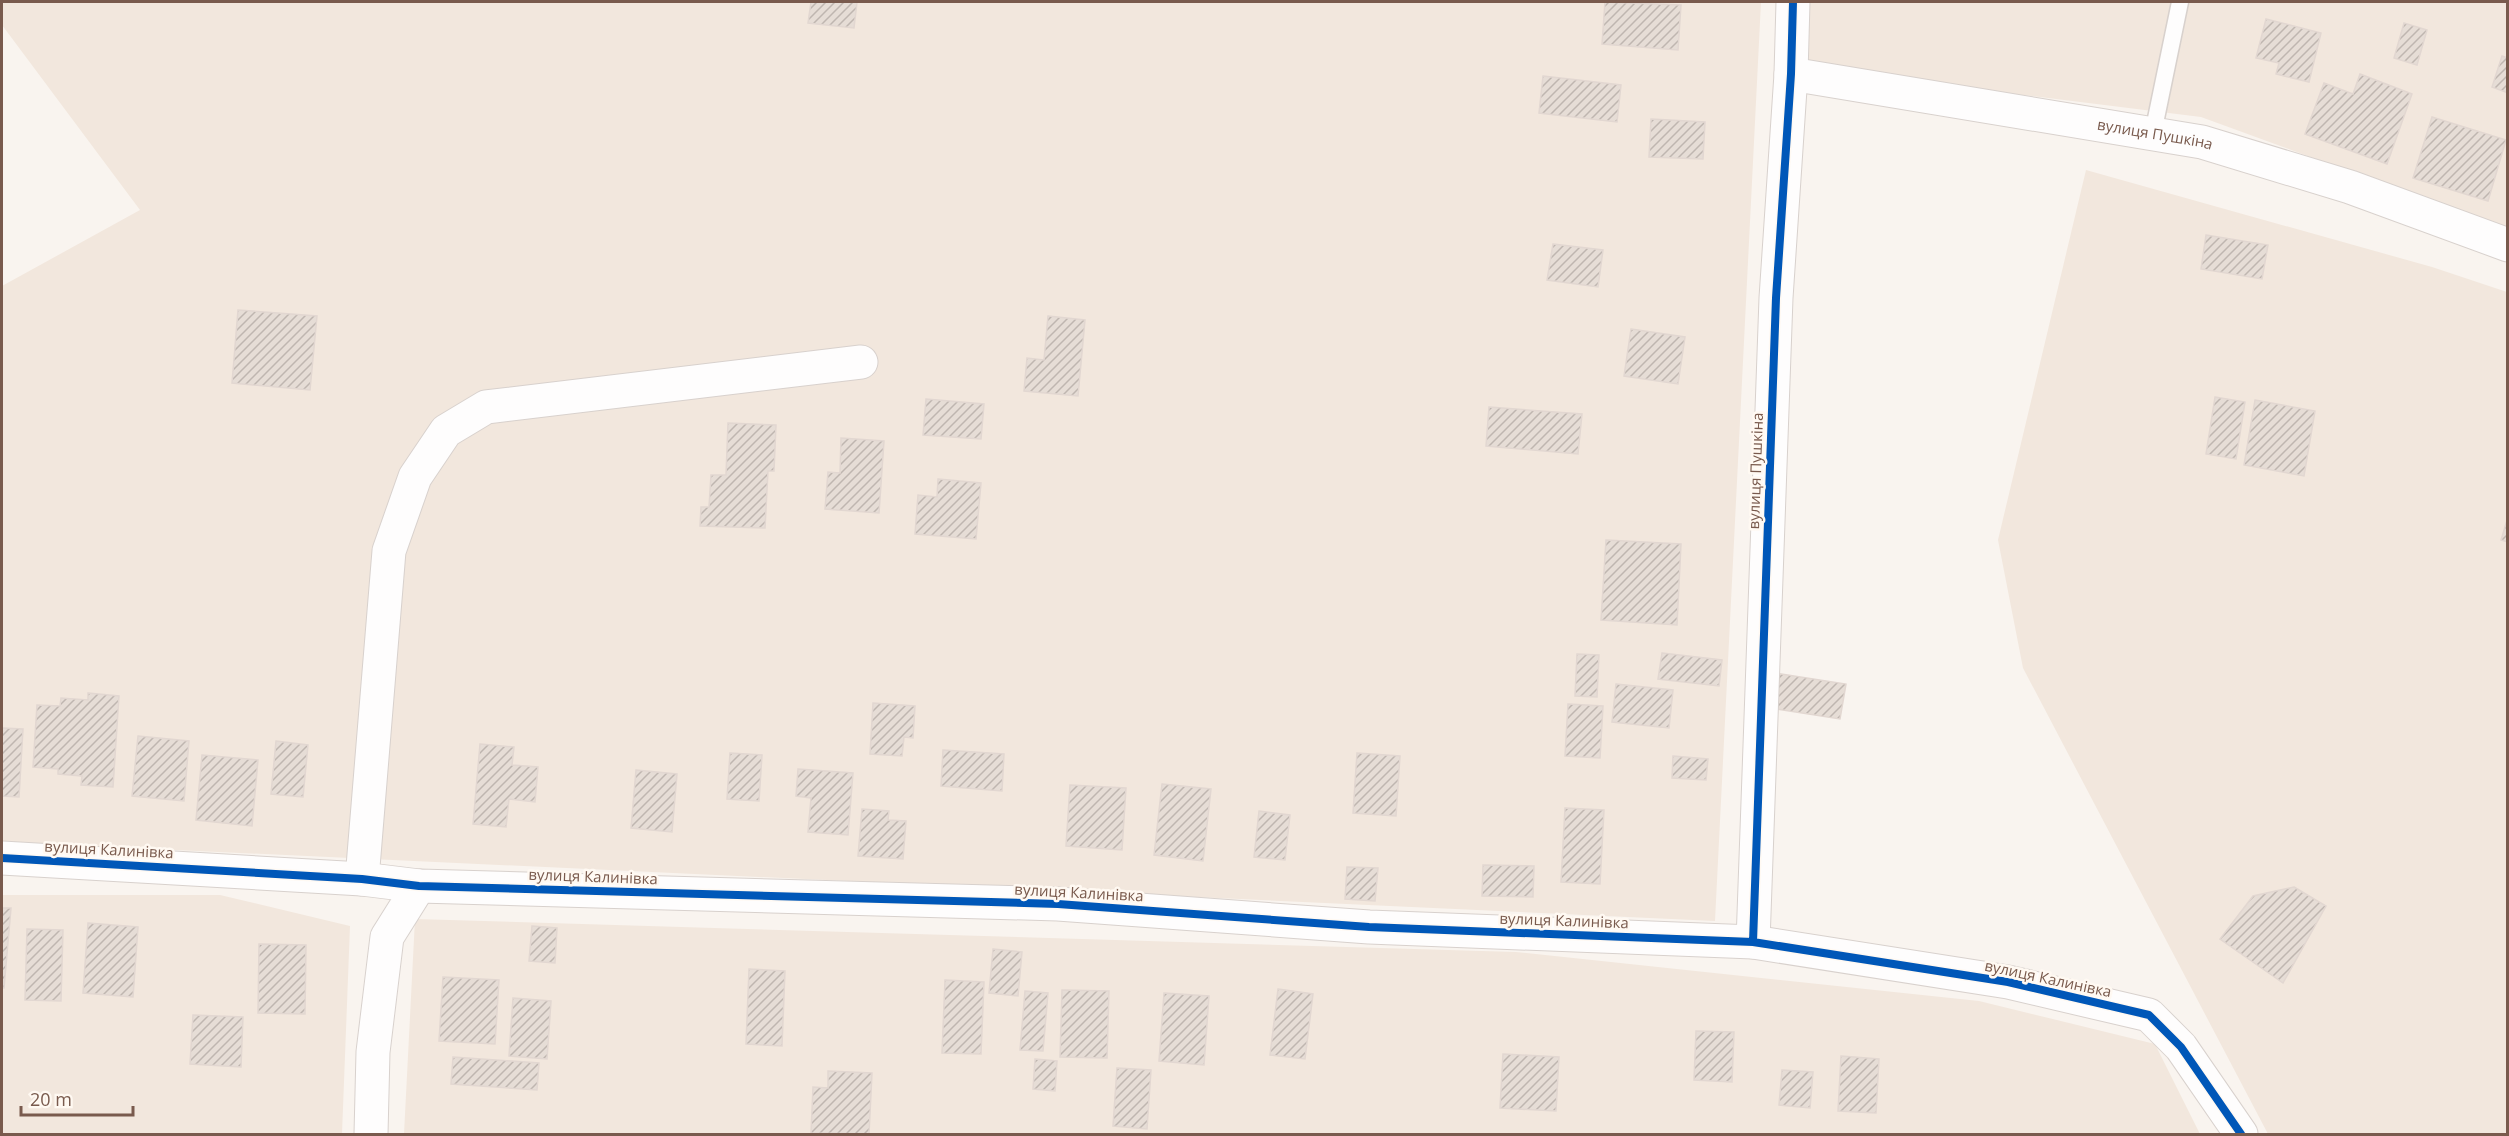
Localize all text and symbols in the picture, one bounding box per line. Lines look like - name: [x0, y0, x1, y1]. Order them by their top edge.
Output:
- street label: вулиця Пушкіна: [2096, 114, 2216, 154]
- street label: вулиця Пушкіна: [1743, 412, 1767, 530]
- street label: вулиця Калинівка: [44, 836, 174, 862]
- street label: вулиця Калинівка: [528, 864, 658, 888]
- street label: вулиця Калинівка: [1014, 879, 1144, 905]
- street label: вулиця Калинівка: [1499, 908, 1629, 932]
- street label: вулиця Калинівка: [1983, 955, 2114, 1001]
- scale bar: [21, 1079, 134, 1117]
- text: 20 m: [30, 1087, 72, 1111]

